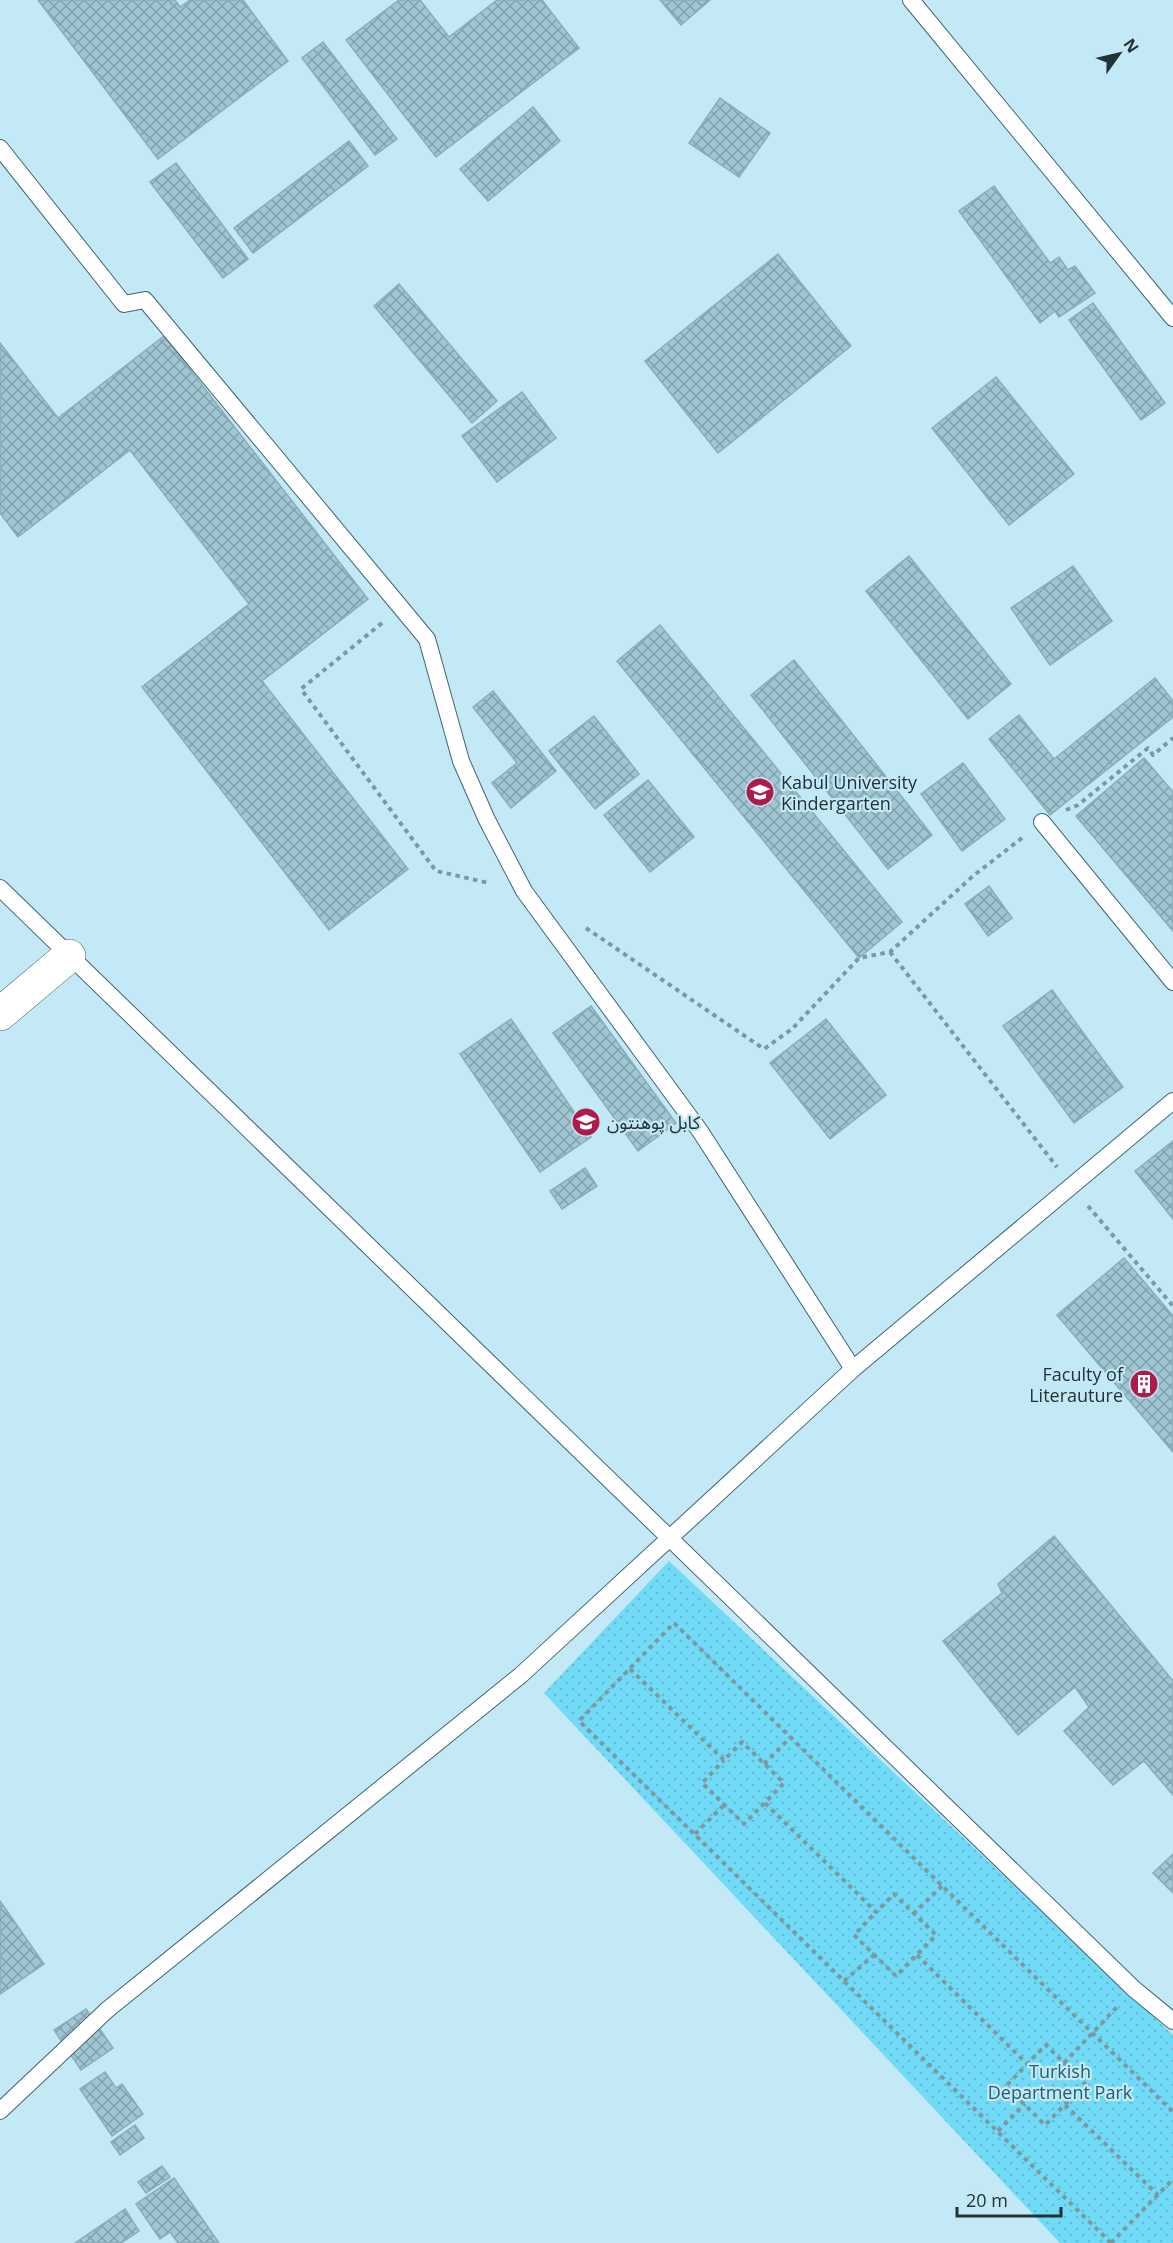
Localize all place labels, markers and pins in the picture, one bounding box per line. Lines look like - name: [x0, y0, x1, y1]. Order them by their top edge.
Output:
- place label: Kabul University Kindergarten: [781, 770, 918, 815]
- school or university icon: Kabul University Kindergarten: [744, 776, 776, 808]
- school or university icon: کابل پوهنتون: [570, 1106, 602, 1138]
- place label: کابل پوهنتون: [607, 1110, 701, 1134]
- place label: Faculty of Literauture: [1029, 1362, 1124, 1407]
- building icon: Faculty of Literauture: [1128, 1368, 1160, 1400]

